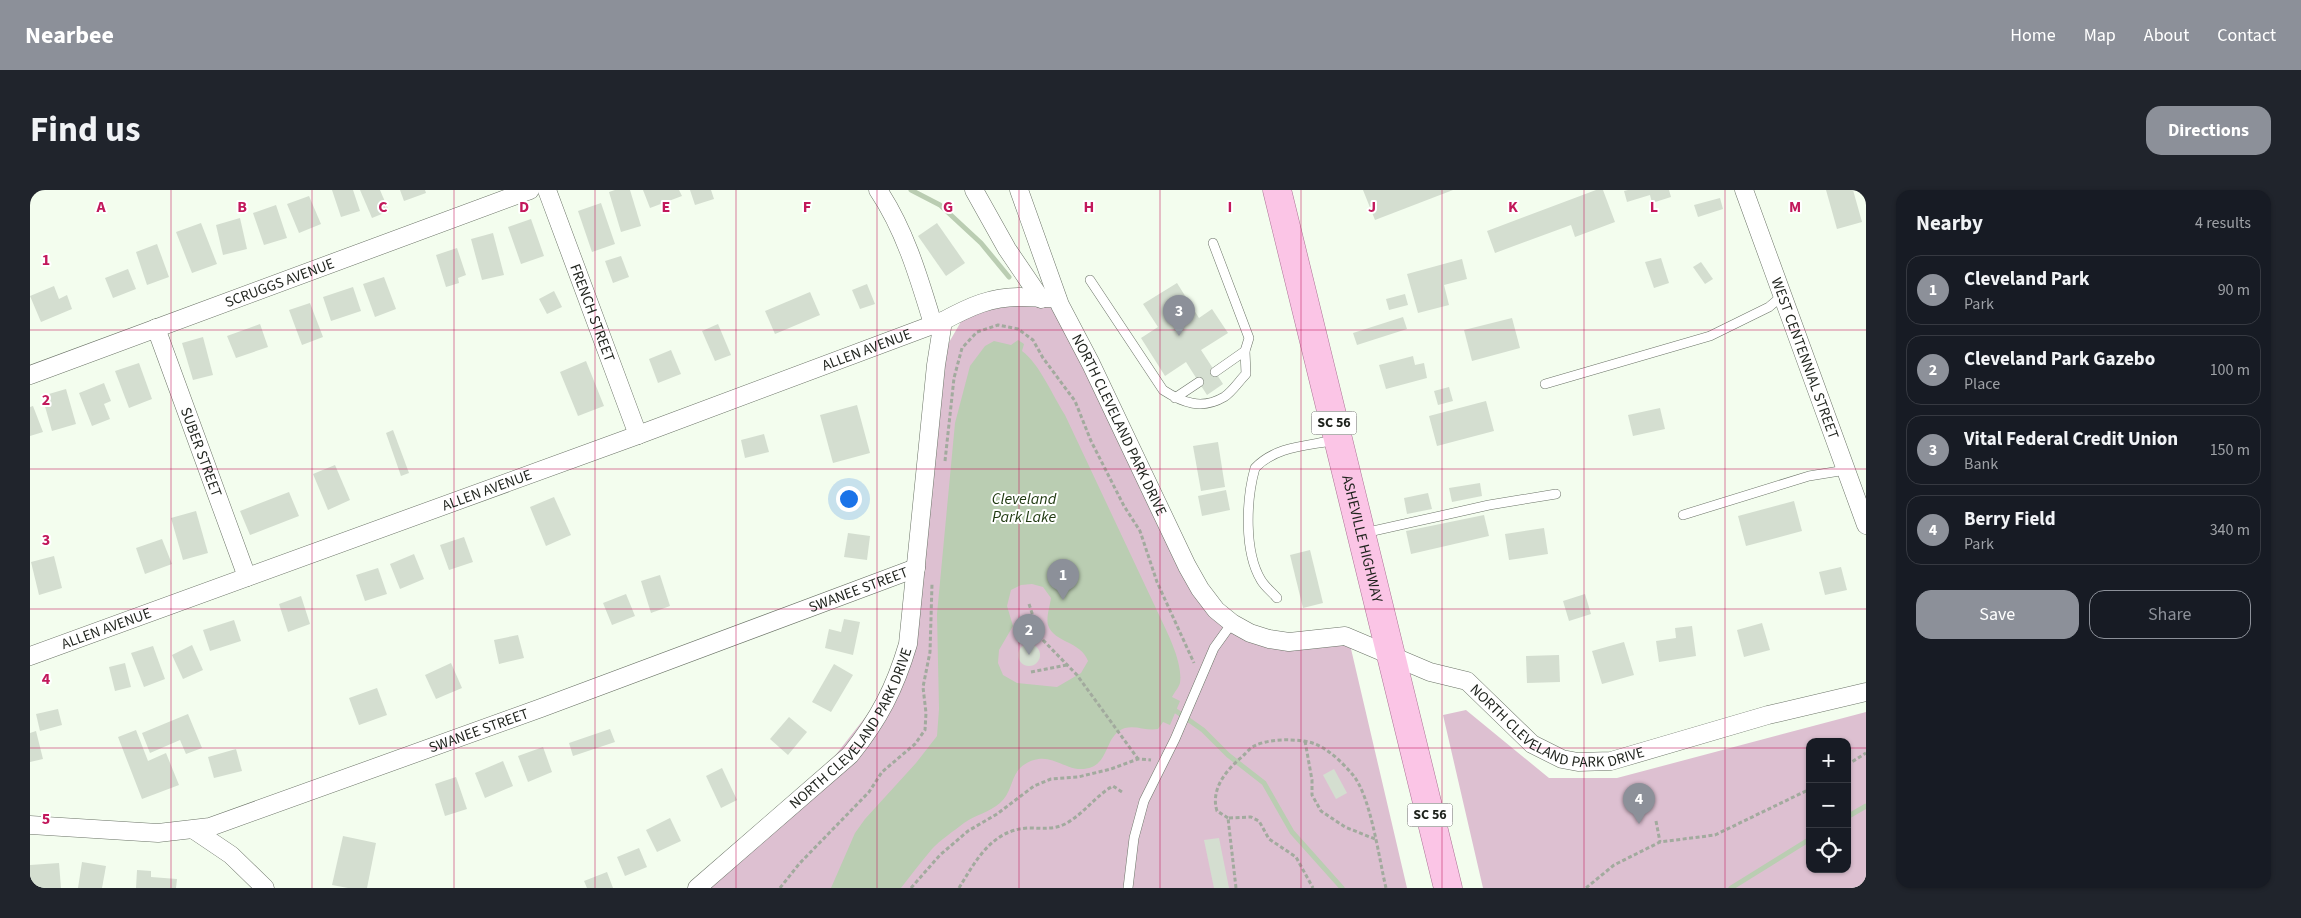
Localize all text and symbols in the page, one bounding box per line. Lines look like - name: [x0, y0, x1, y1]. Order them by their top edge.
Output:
- text: Nearbee: [25, 18, 114, 53]
- text: Home: [2010, 23, 2056, 48]
- text: Map: [2084, 23, 2116, 48]
- text: About: [2144, 23, 2189, 48]
- text: Contact: [2217, 23, 2276, 48]
- text: Find us: [30, 105, 140, 155]
- button: Directions: [2146, 106, 2271, 155]
- text: A: [95, 196, 106, 218]
- text: B: [237, 196, 247, 218]
- text: C: [378, 196, 388, 218]
- text: D: [519, 196, 529, 218]
- text: E: [662, 196, 670, 218]
- text: F: [803, 196, 811, 218]
- text: G: [943, 196, 953, 218]
- text: H: [1084, 196, 1094, 218]
- text: I: [1228, 196, 1232, 218]
- text: J: [1368, 196, 1376, 218]
- text: K: [1508, 196, 1518, 218]
- text: L: [1650, 196, 1658, 218]
- text: M: [1789, 196, 1801, 218]
- text: Nearby: [1916, 208, 1983, 238]
- text: 4 results: [2195, 212, 2251, 234]
- text: 1: [42, 249, 50, 271]
- street label: SCRUGGS AVENUE: [222, 253, 337, 313]
- street label: FRENCH STREET: [565, 261, 620, 365]
- text: Cleveland Park: [1964, 266, 2090, 293]
- street label: WEST CENTENNIAL STREET: [1766, 274, 1844, 442]
- text: 1: [1929, 279, 1937, 301]
- text: 90 m: [2218, 279, 2250, 301]
- text: Park: [1964, 293, 1994, 315]
- pin: 3: [1163, 295, 1195, 336]
- street label: ALLEN AVENUE: [819, 323, 915, 376]
- street label: NORTH CLEVELAND PARK DRIVE: [1067, 330, 1172, 519]
- text: Cleveland Park Gazebo: [1964, 346, 2155, 373]
- text: 2: [1929, 359, 1937, 381]
- text: 100 m: [2210, 359, 2250, 381]
- text: Place: [1964, 373, 2000, 395]
- text: 2: [42, 389, 50, 411]
- street label: SUBER STREET: [175, 404, 227, 500]
- road number: SC 56: [1312, 412, 1356, 434]
- text: Vital Federal Credit Union: [1964, 426, 2178, 453]
- text: 3: [1929, 439, 1937, 461]
- text: 150 m: [2210, 439, 2250, 461]
- text: Bank: [1964, 453, 1998, 475]
- street label: ALLEN AVENUE: [439, 464, 535, 516]
- street label: ASHEVILLE HIGHWAY: [1337, 473, 1388, 606]
- your location: [836, 486, 862, 512]
- water label: Cleveland Park Lake: [992, 488, 1057, 528]
- text: Berry Field: [1964, 506, 2056, 533]
- text: 4: [1929, 519, 1937, 541]
- text: 340 m: [2210, 519, 2250, 541]
- text: 3: [42, 529, 50, 551]
- text: Park: [1964, 533, 1994, 555]
- pin: 1: [1047, 559, 1079, 600]
- street label: SWANEE STREET: [806, 561, 911, 618]
- button: Save: [1916, 590, 2079, 639]
- button: Share: [2089, 590, 2251, 639]
- street label: ALLEN AVENUE: [58, 602, 154, 654]
- pin: 2: [1013, 614, 1045, 655]
- street label: NORTH CLEVELAND PARK DRIVE: [785, 645, 917, 814]
- text: 4: [42, 668, 51, 690]
- street label: NORTH CLEVELAND PARK DRIVE: [1465, 679, 1647, 773]
- street label: SWANEE STREET: [426, 703, 531, 758]
- map controls: [1806, 738, 1851, 873]
- button: +: [1806, 738, 1851, 783]
- pin: 4: [1623, 783, 1655, 824]
- button: −: [1806, 783, 1851, 828]
- road number: SC 56: [1408, 804, 1452, 826]
- text: 5: [42, 808, 50, 830]
- button: locate: [1806, 828, 1851, 873]

